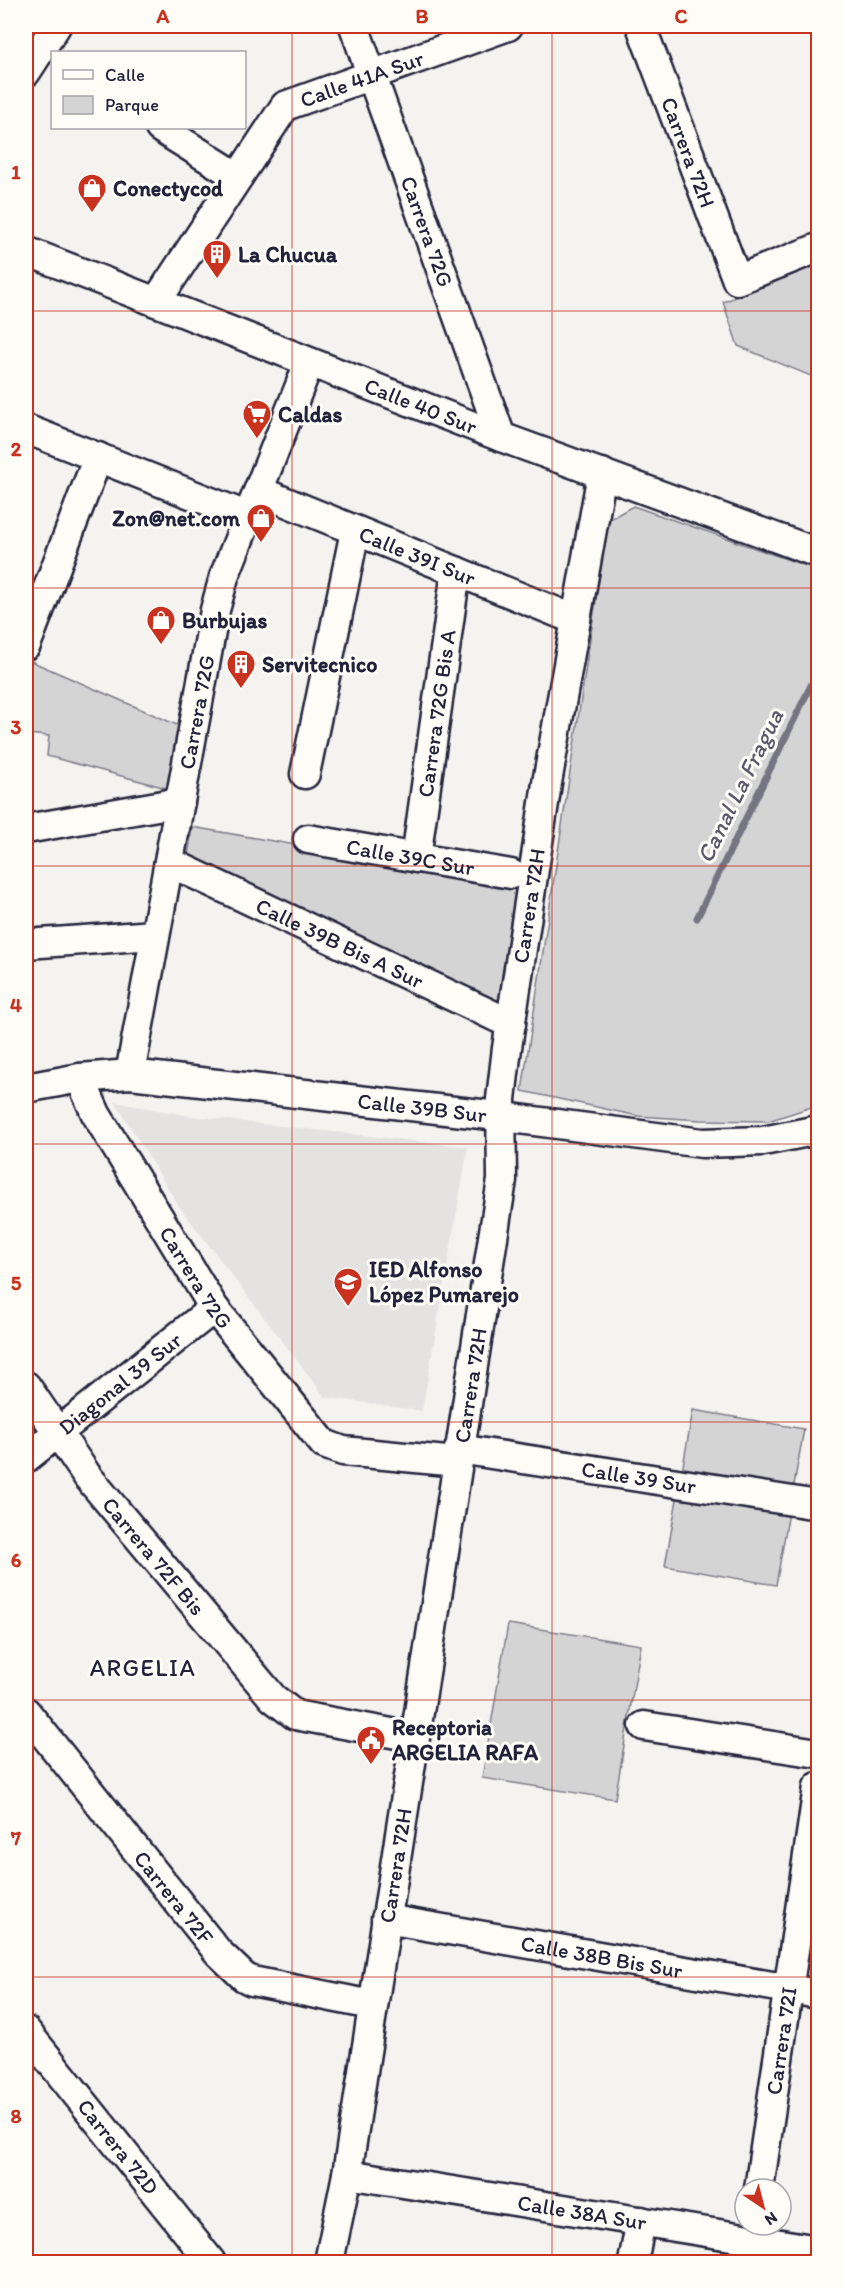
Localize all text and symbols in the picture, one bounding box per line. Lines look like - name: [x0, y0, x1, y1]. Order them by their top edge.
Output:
- text: A: [156, 4, 170, 28]
- text: B: [416, 4, 429, 28]
- text: C: [675, 4, 688, 28]
- street label: Calle 41A Sur: [296, 44, 427, 114]
- legend: [51, 51, 246, 129]
- text: Calle: [105, 64, 145, 86]
- street label: Carrera 72H: [655, 93, 721, 211]
- text: Parque: [105, 94, 159, 116]
- text: 1: [11, 160, 21, 184]
- shop icon: Conectycod: [76, 172, 108, 214]
- street label: Carrera 72G: [395, 172, 459, 291]
- place label: Conectycod: [113, 175, 224, 202]
- building icon: La Chucua: [201, 238, 233, 280]
- place label: La Chucua: [238, 241, 338, 268]
- street label: Calle 40 Sur: [360, 372, 481, 440]
- supermarket icon: Caldas: [241, 398, 273, 440]
- place label: Caldas: [278, 401, 342, 428]
- text: 2: [11, 437, 22, 461]
- shop icon: Zon@net.com: [245, 502, 277, 544]
- place label: Zon@net.com: [112, 505, 240, 532]
- street label: Calle 39I Sur: [355, 520, 480, 592]
- shop icon: Burbujas: [145, 604, 177, 646]
- place label: Burbujas: [182, 607, 267, 634]
- street label: Carrera 72G Bis A: [412, 628, 462, 799]
- building icon: Servitecnico: [225, 648, 257, 690]
- place label: Servitecnico: [262, 651, 377, 678]
- street label: Carrera 72G: [173, 653, 221, 772]
- water label: Canal La Fragua: [690, 704, 790, 867]
- text: 3: [11, 715, 22, 739]
- street label: Calle 39C Sur: [344, 833, 477, 882]
- street label: Carrera 72H: [507, 847, 551, 965]
- street label: Calle 39B Bis A Sur: [251, 892, 428, 995]
- text: 4: [10, 993, 22, 1017]
- street label: Calle 39B Sur: [356, 1087, 488, 1129]
- street label: Carrera 72G: [153, 1221, 238, 1334]
- place label: IED Alfonso López Pumarejo: [369, 1256, 519, 1308]
- school or university icon: IED Alfonso López Pumarejo: [332, 1266, 364, 1308]
- text: 5: [11, 1271, 22, 1295]
- street label: Diagonal 39 Sur: [53, 1326, 187, 1441]
- street label: Carrera 72H: [448, 1326, 493, 1445]
- street label: Calle 39 Sur: [580, 1455, 698, 1500]
- street label: Carrera 72F Bis: [96, 1491, 211, 1621]
- text: 6: [11, 1548, 22, 1572]
- district label: ARGELIA: [90, 1653, 196, 1682]
- place label: Receptoria ARGELIA RAFA: [391, 1714, 539, 1766]
- public building icon: Receptoria ARGELIA RAFA: [355, 1724, 387, 1766]
- street label: Carrera 72H: [373, 1806, 418, 1925]
- text: 7: [10, 1826, 21, 1850]
- street label: Carrera 72F: [128, 1845, 220, 1950]
- street label: Calle 38B Bis Sur: [519, 1930, 685, 1984]
- street label: Carrera 72I: [760, 1985, 803, 2097]
- street label: Carrera 72D: [72, 2093, 165, 2200]
- text: 8: [11, 2104, 22, 2128]
- north arrow: [733, 2177, 793, 2237]
- street label: Calle 38A Sur: [516, 2189, 648, 2236]
- text: N: [761, 2208, 781, 2230]

